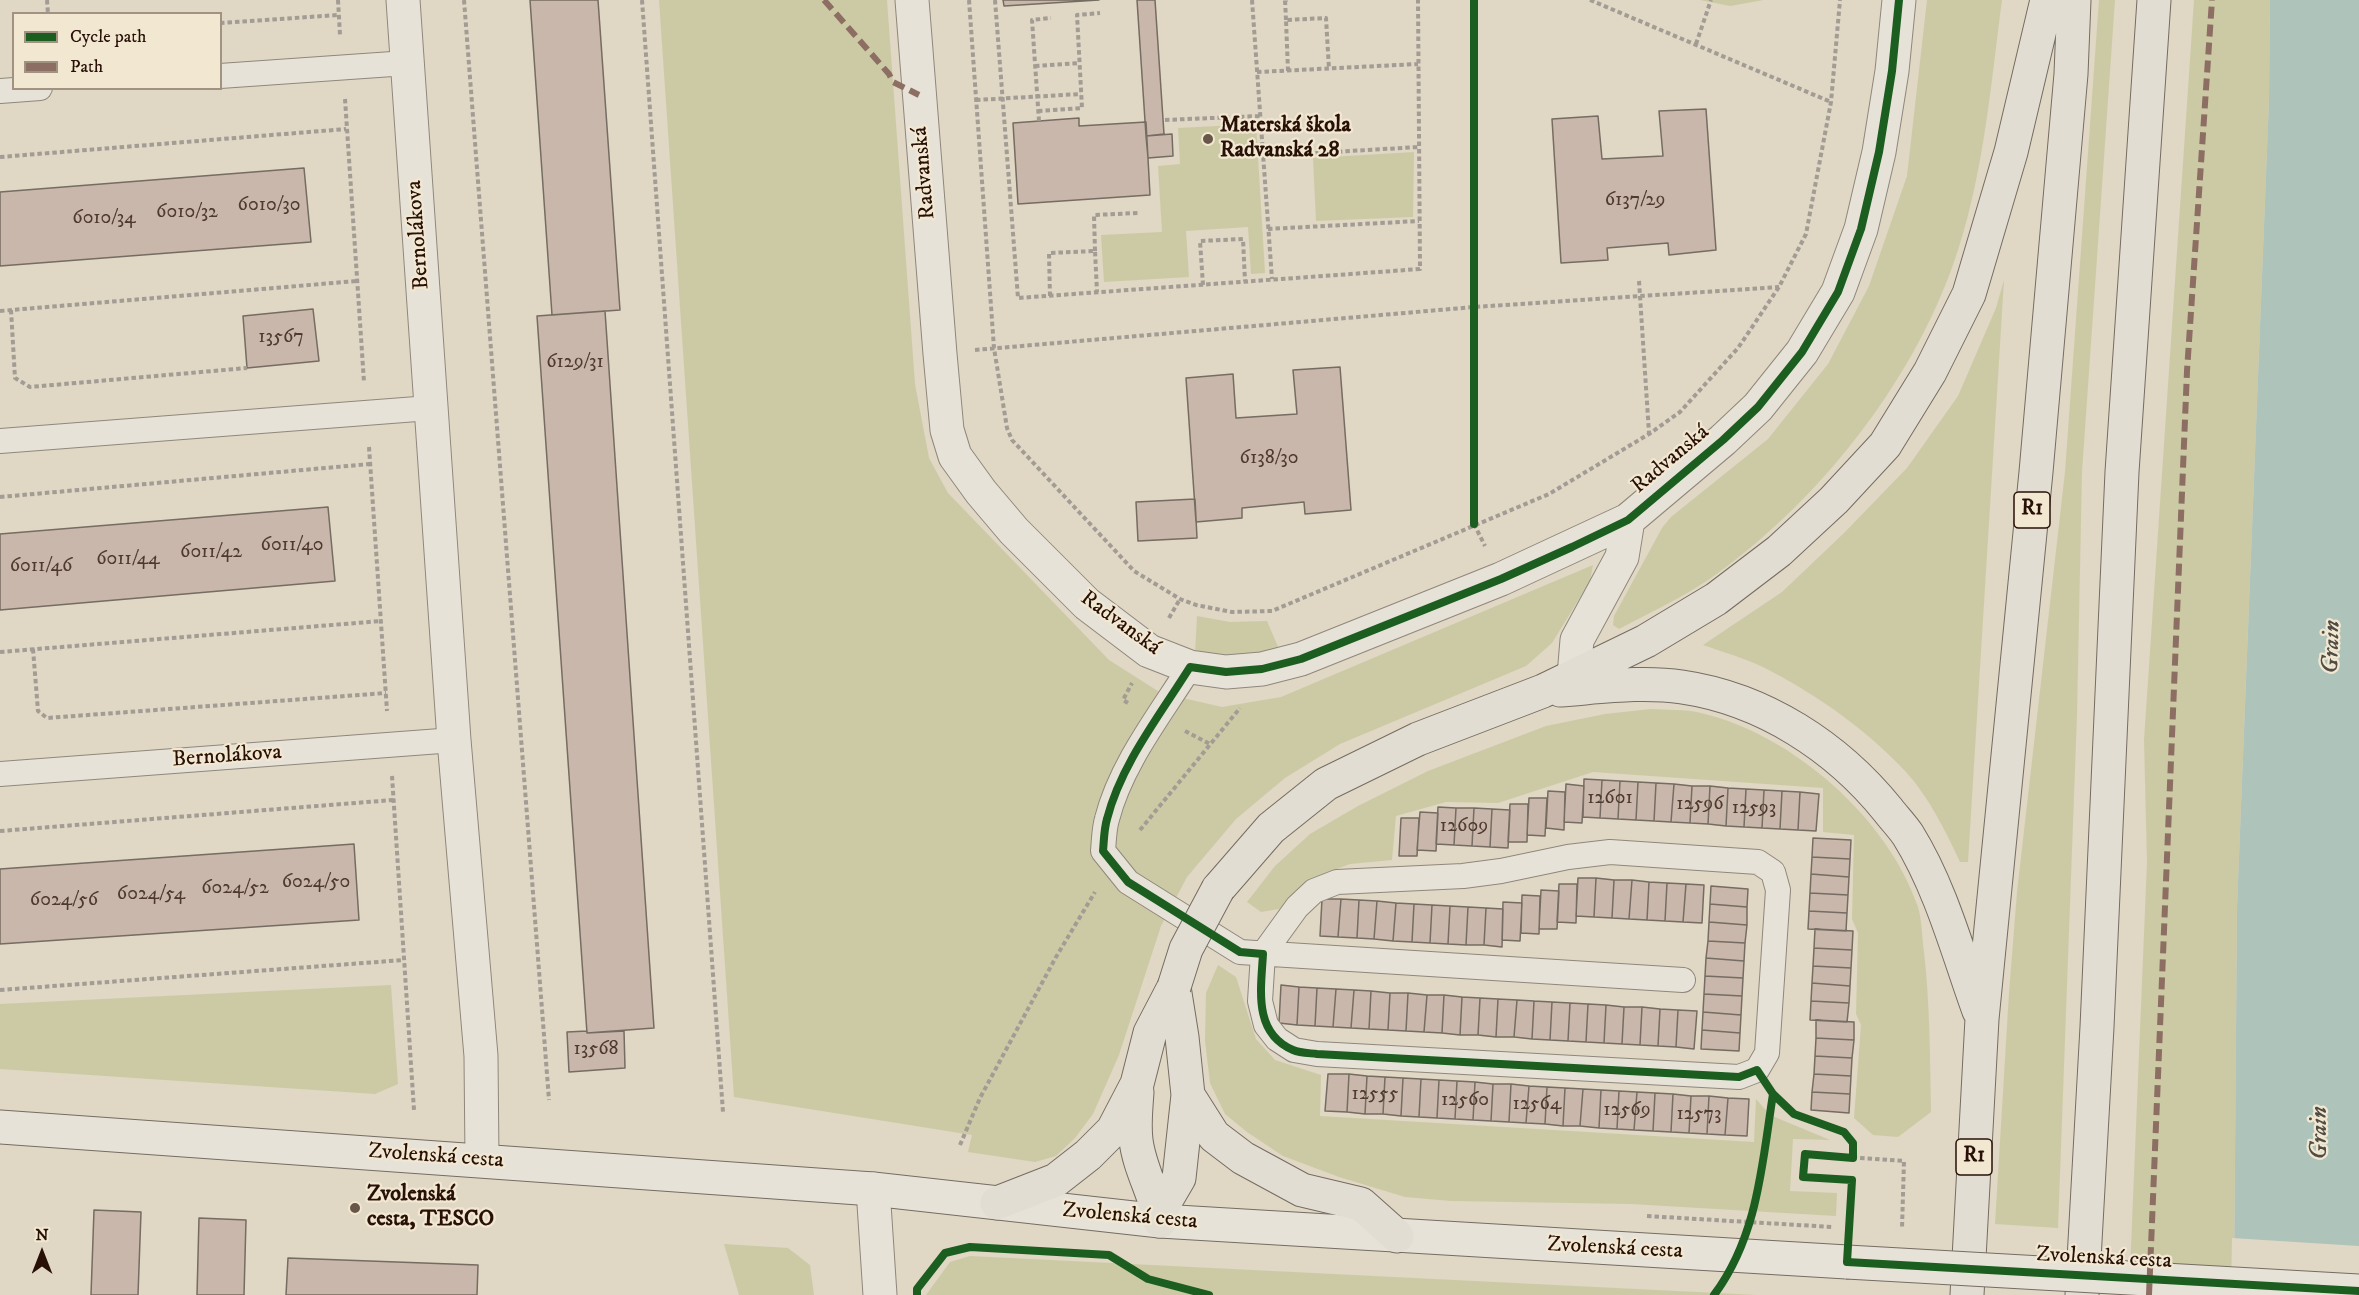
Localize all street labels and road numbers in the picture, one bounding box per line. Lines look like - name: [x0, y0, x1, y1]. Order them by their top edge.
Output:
- street label: Radvanská: [908, 126, 942, 220]
- street label: Bernolákova: [402, 179, 436, 291]
- street label: Radvanská: [1627, 420, 1715, 500]
- road number: R1: [2014, 492, 2050, 528]
- street label: Radvanská: [1075, 586, 1165, 662]
- street label: Bernolákova: [171, 740, 283, 774]
- street label: Zvolenská cesta: [367, 1139, 505, 1175]
- road number: R1: [1956, 1139, 1992, 1175]
- street label: Zvolenská cesta: [1061, 1198, 1199, 1236]
- street label: Zvolenská cesta: [1547, 1232, 1683, 1266]
- street label: Zvolenská cesta: [2036, 1242, 2172, 1276]

